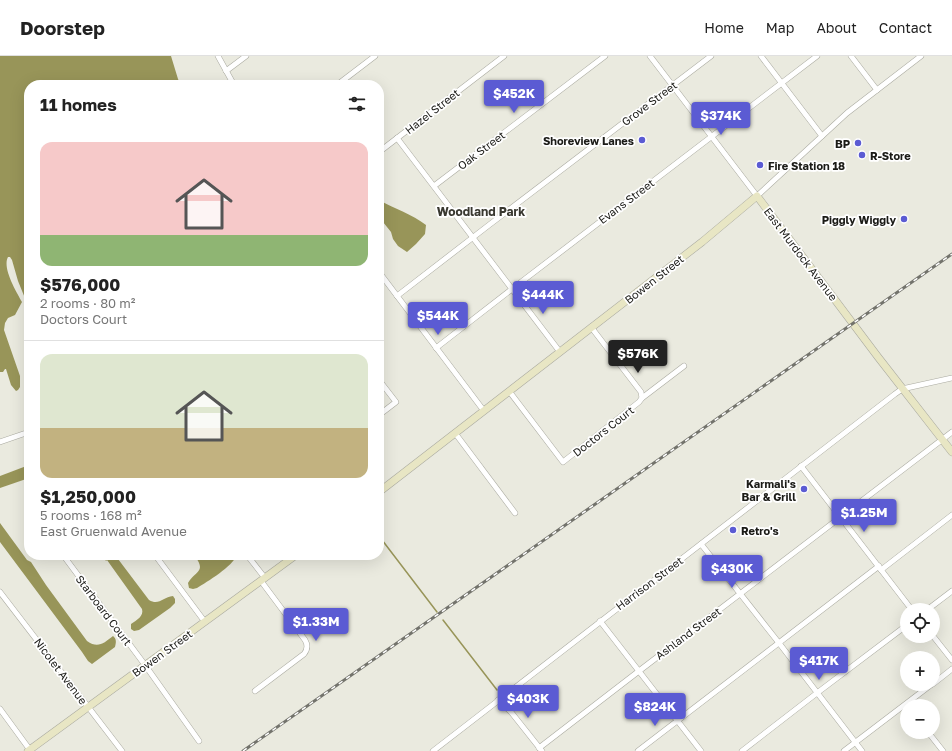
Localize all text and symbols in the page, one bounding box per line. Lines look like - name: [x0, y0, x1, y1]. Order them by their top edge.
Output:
- text: Doorstep: [20, 16, 105, 39]
- text: Home: [704, 19, 744, 36]
- text: Map: [766, 19, 794, 36]
- text: About: [816, 19, 857, 36]
- text: Contact: [879, 19, 932, 36]
- street label: Grove Street: [619, 78, 679, 128]
- pin: $452K: [486, 80, 542, 114]
- text: $452K: [493, 85, 535, 101]
- street label: Hazel Street: [402, 86, 462, 136]
- icon: filters: [346, 93, 368, 115]
- text: 11 homes: [40, 94, 117, 115]
- pin: $374K: [693, 102, 749, 136]
- text: $374K: [700, 107, 742, 123]
- street label: Oak Street: [455, 128, 507, 172]
- place label: Shoreview Lanes: [543, 134, 634, 147]
- marker: Shoreview Lanes: [637, 135, 647, 145]
- place label: BP: [835, 137, 851, 150]
- marker: BP: [853, 138, 863, 148]
- place label: R-Store: [870, 149, 911, 162]
- marker: R-Store: [857, 150, 867, 160]
- place label: Fire Station 18: [768, 159, 845, 172]
- marker: Fire Station 18: [755, 160, 765, 170]
- icon: home: [168, 168, 240, 240]
- street label: Evans Street: [596, 176, 656, 226]
- district label: Woodland Park: [437, 204, 525, 219]
- street label: East Murdock Avenue: [762, 205, 840, 303]
- place label: Piggly Wiggly: [822, 213, 896, 226]
- marker: Piggly Wiggly: [899, 214, 909, 224]
- street label: Bowen Street: [622, 252, 686, 306]
- text: $576,000: [40, 274, 120, 295]
- pin: $444K: [515, 281, 571, 315]
- text: $444K: [522, 286, 564, 302]
- text: 2 rooms · 80 m²: [40, 295, 136, 311]
- pin: $544K: [410, 302, 466, 336]
- text: $544K: [417, 307, 459, 323]
- text: Doctors Court: [40, 311, 127, 327]
- pin: $576K: [610, 340, 666, 374]
- text: $576K: [617, 345, 659, 361]
- icon: home: [168, 380, 240, 452]
- street label: Doctors Court: [570, 403, 636, 459]
- place label: Karmali's Bar & Grill: [742, 477, 796, 503]
- marker: Karmali's Bar & Grill: [799, 484, 809, 494]
- text: $1,250,000: [40, 486, 136, 507]
- pin: $1.25M: [831, 499, 897, 533]
- text: $1.25M: [841, 504, 888, 520]
- text: 5 rooms · 168 m²: [40, 507, 142, 523]
- text: East Gruenwald Avenue: [40, 523, 187, 539]
- place label: Retro's: [741, 524, 779, 537]
- marker: Retro's: [728, 525, 738, 535]
- street label: Harrison Street: [613, 554, 685, 612]
- pin: $430K: [704, 555, 760, 589]
- text: $430K: [711, 560, 753, 576]
- street label: Starboard Court: [73, 572, 135, 648]
- map controls: [900, 603, 940, 739]
- button: locate: [900, 603, 940, 643]
- street label: Ashland Street: [653, 604, 723, 662]
- pin: $1.33M: [283, 608, 349, 642]
- text: $1.33M: [293, 613, 340, 629]
- street label: Bowen Street: [129, 627, 195, 679]
- street label: Nicolet Avenue: [32, 635, 90, 707]
- pin: $417K: [791, 647, 847, 681]
- button: +: [900, 651, 940, 691]
- text: $417K: [799, 652, 839, 668]
- pin: $403K: [500, 685, 556, 719]
- text: $403K: [507, 690, 549, 706]
- pin: $824K: [627, 693, 683, 727]
- text: $824K: [634, 698, 676, 714]
- button: −: [900, 699, 940, 739]

